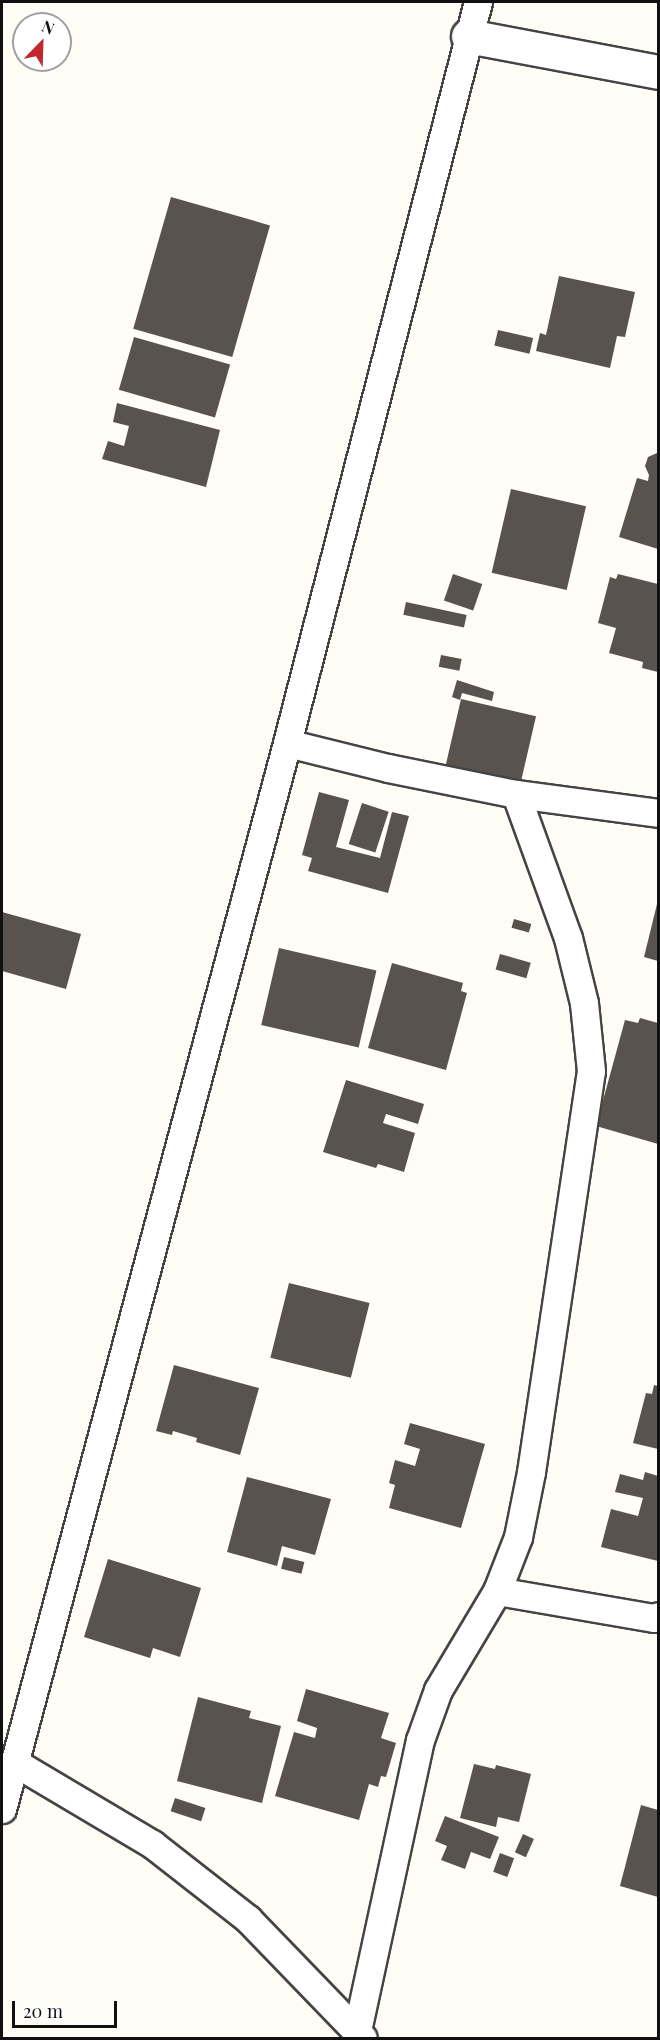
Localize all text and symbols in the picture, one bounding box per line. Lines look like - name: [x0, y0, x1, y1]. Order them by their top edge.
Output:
- north arrow: [12, 12, 72, 72]
- text: N: [39, 15, 58, 39]
- scale bar: [15, 1989, 120, 2027]
- text: 20 m: [23, 1999, 63, 2023]

